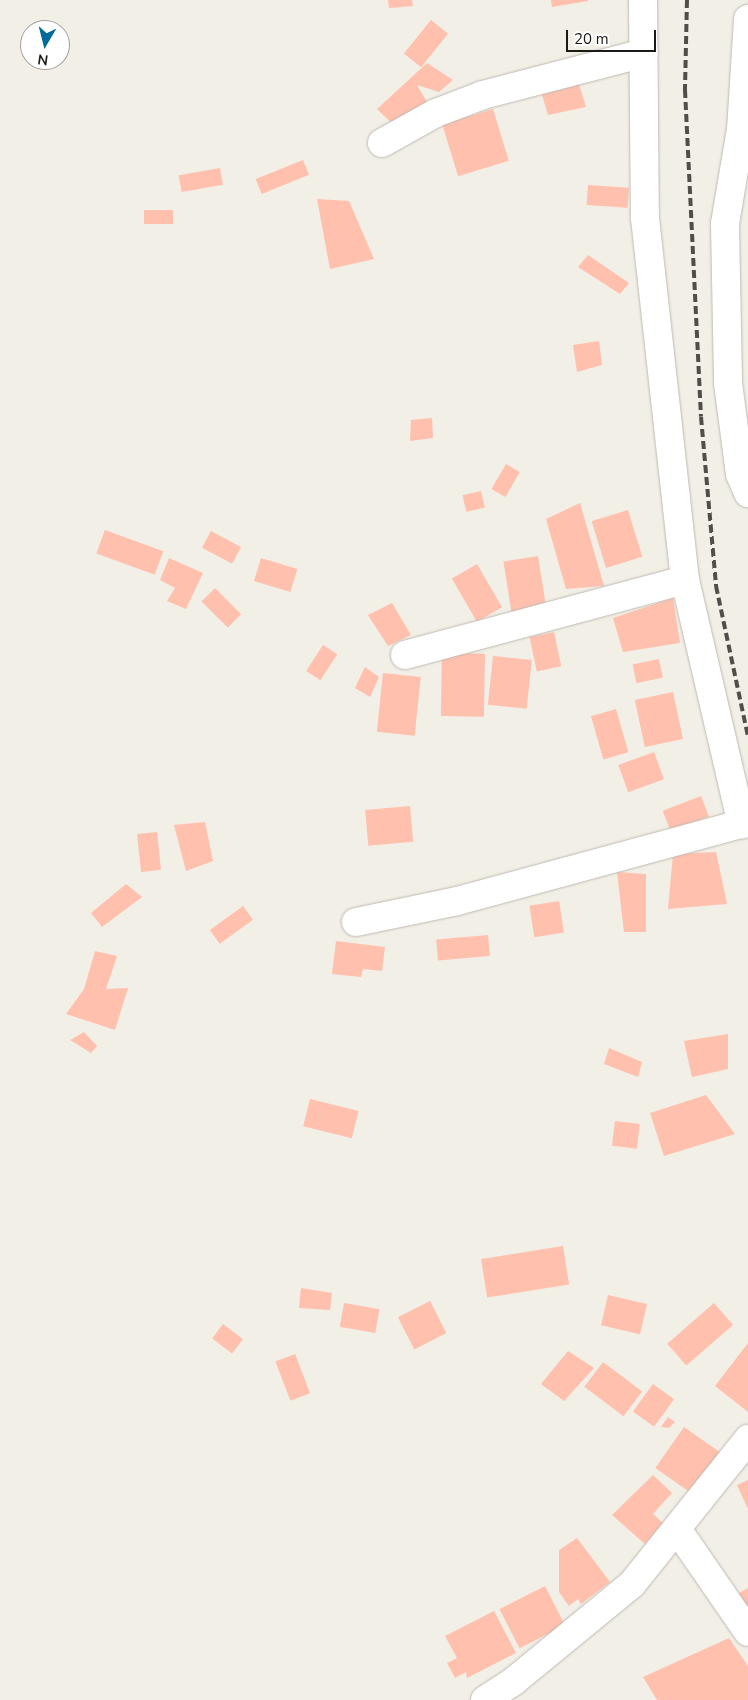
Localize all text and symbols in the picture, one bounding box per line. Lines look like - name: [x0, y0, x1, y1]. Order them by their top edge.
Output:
- north arrow: [20, 20, 70, 70]
- scale bar: [568, 20, 658, 52]
- text: 20 m: [574, 29, 609, 49]
- text: N: [36, 49, 50, 69]

